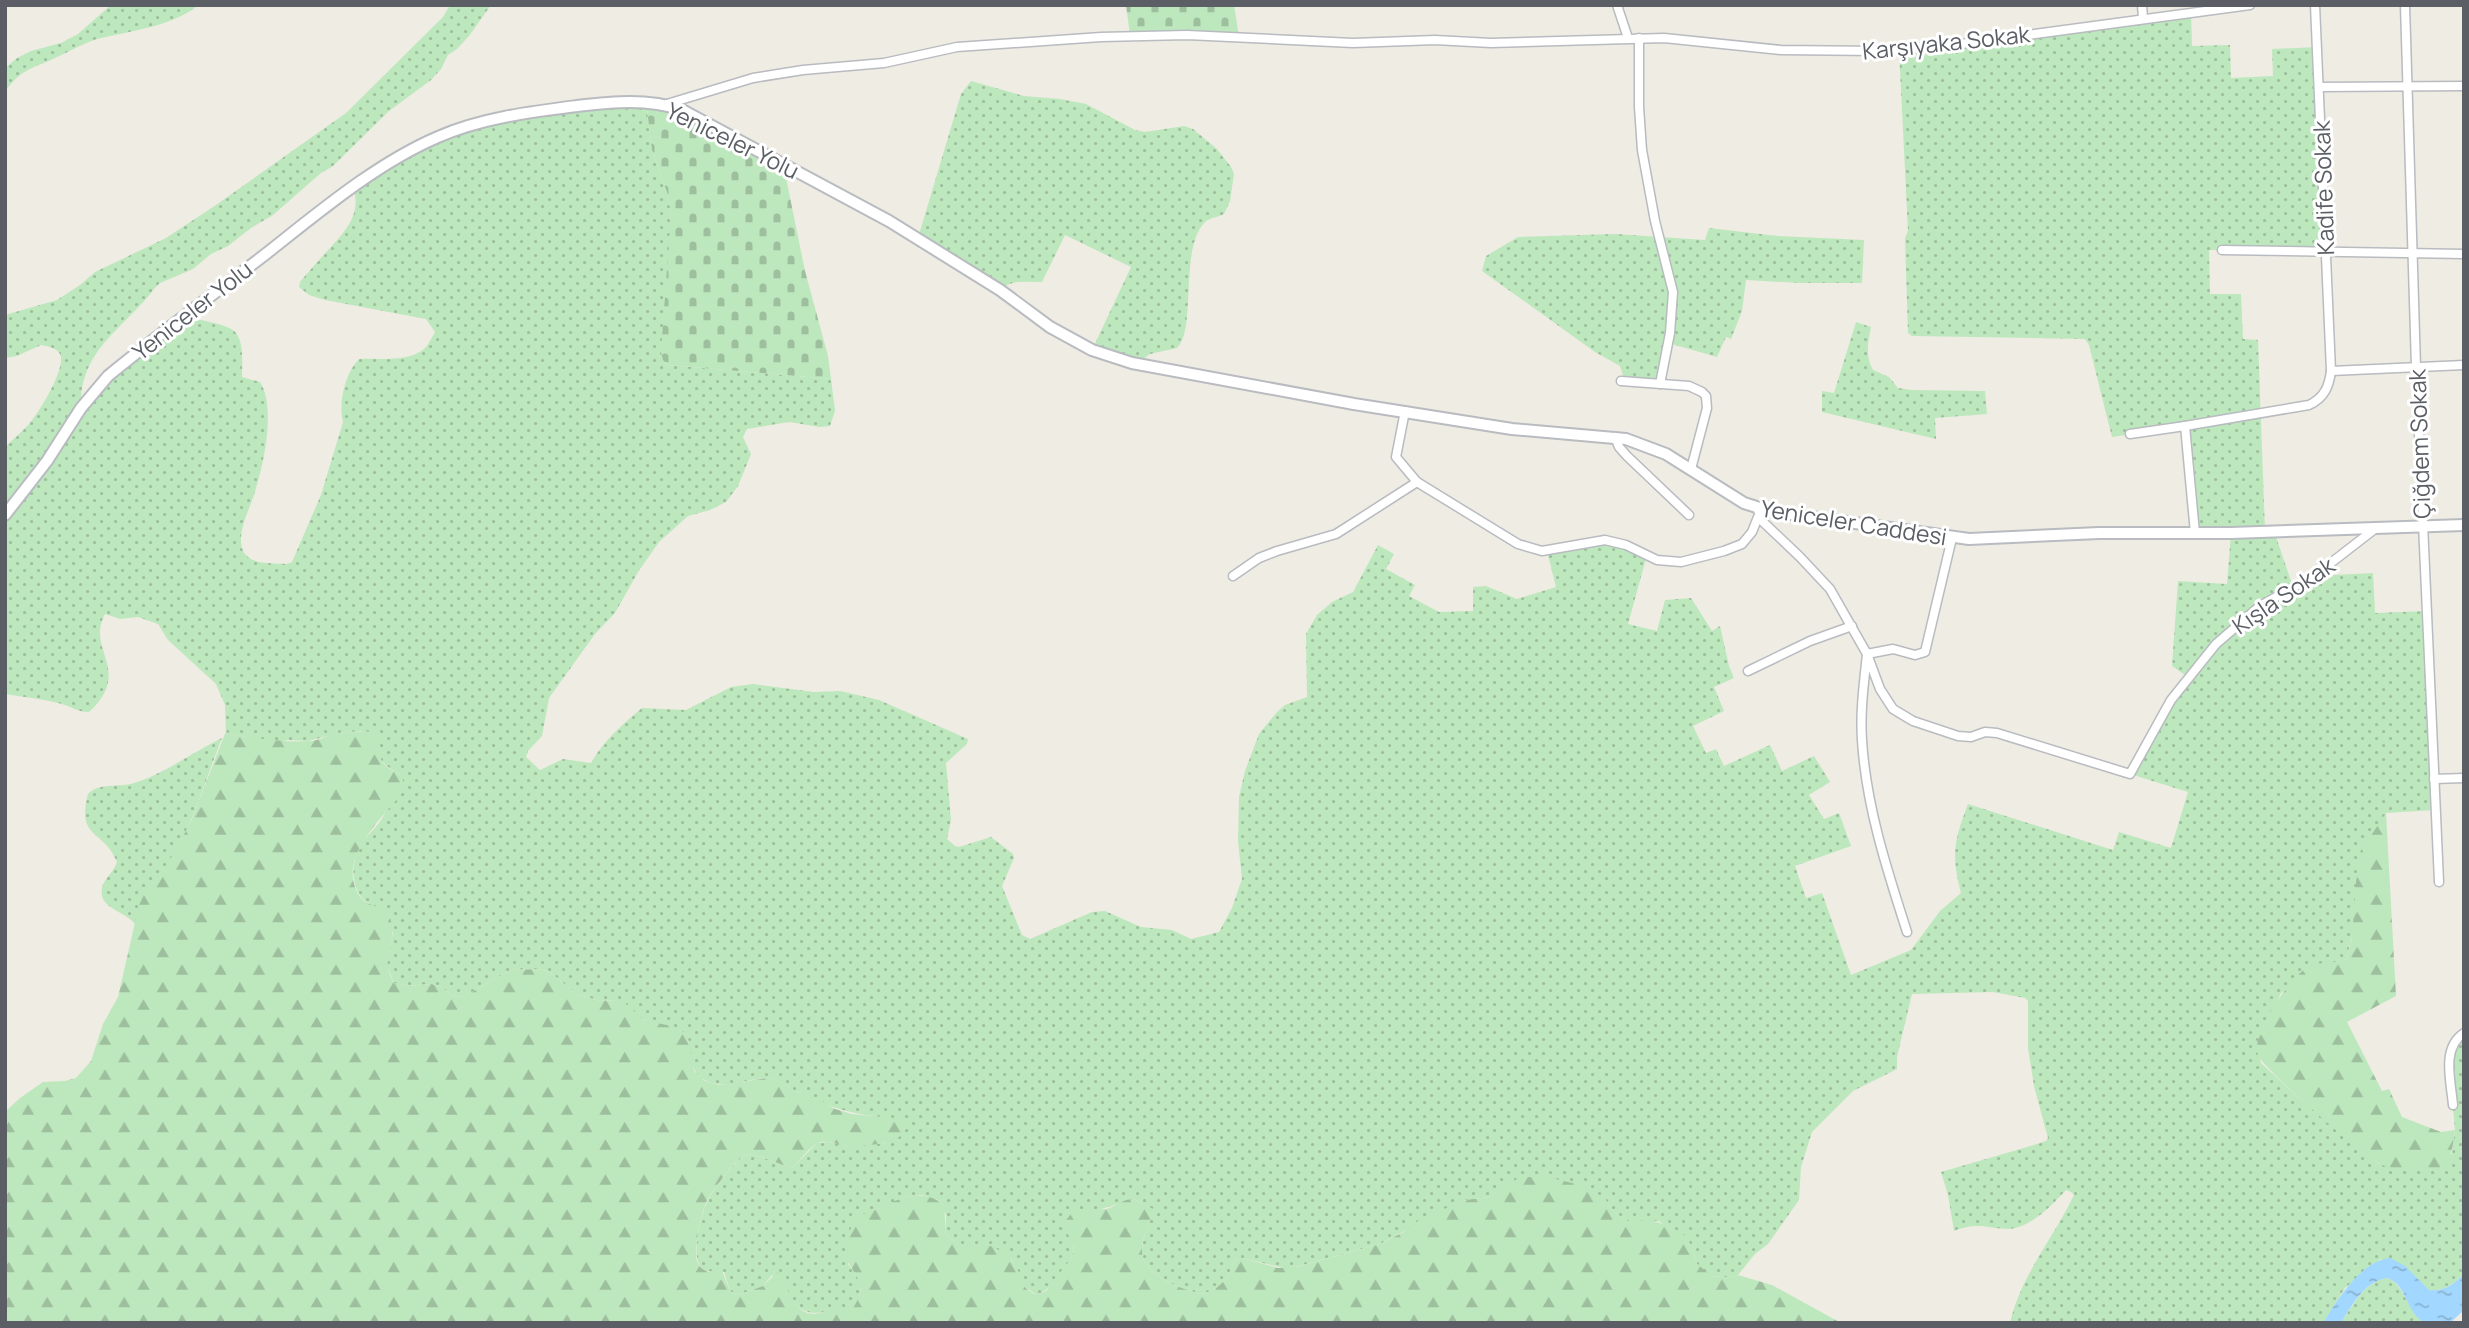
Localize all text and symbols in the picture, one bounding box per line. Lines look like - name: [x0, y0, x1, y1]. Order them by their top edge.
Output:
- street label: Karşıyaka Sokak: [1861, 17, 2032, 67]
- street label: Yeniceler Yolu: [661, 94, 805, 186]
- street label: Kadife Sokak: [2305, 120, 2341, 256]
- street label: Yeniceler Yolu: [125, 253, 259, 367]
- street label: Çiğdem Sokak: [2400, 368, 2438, 519]
- street label: Yeniceler Caddesi: [1759, 491, 1949, 553]
- street label: Kışla Sokak: [2225, 549, 2341, 641]

